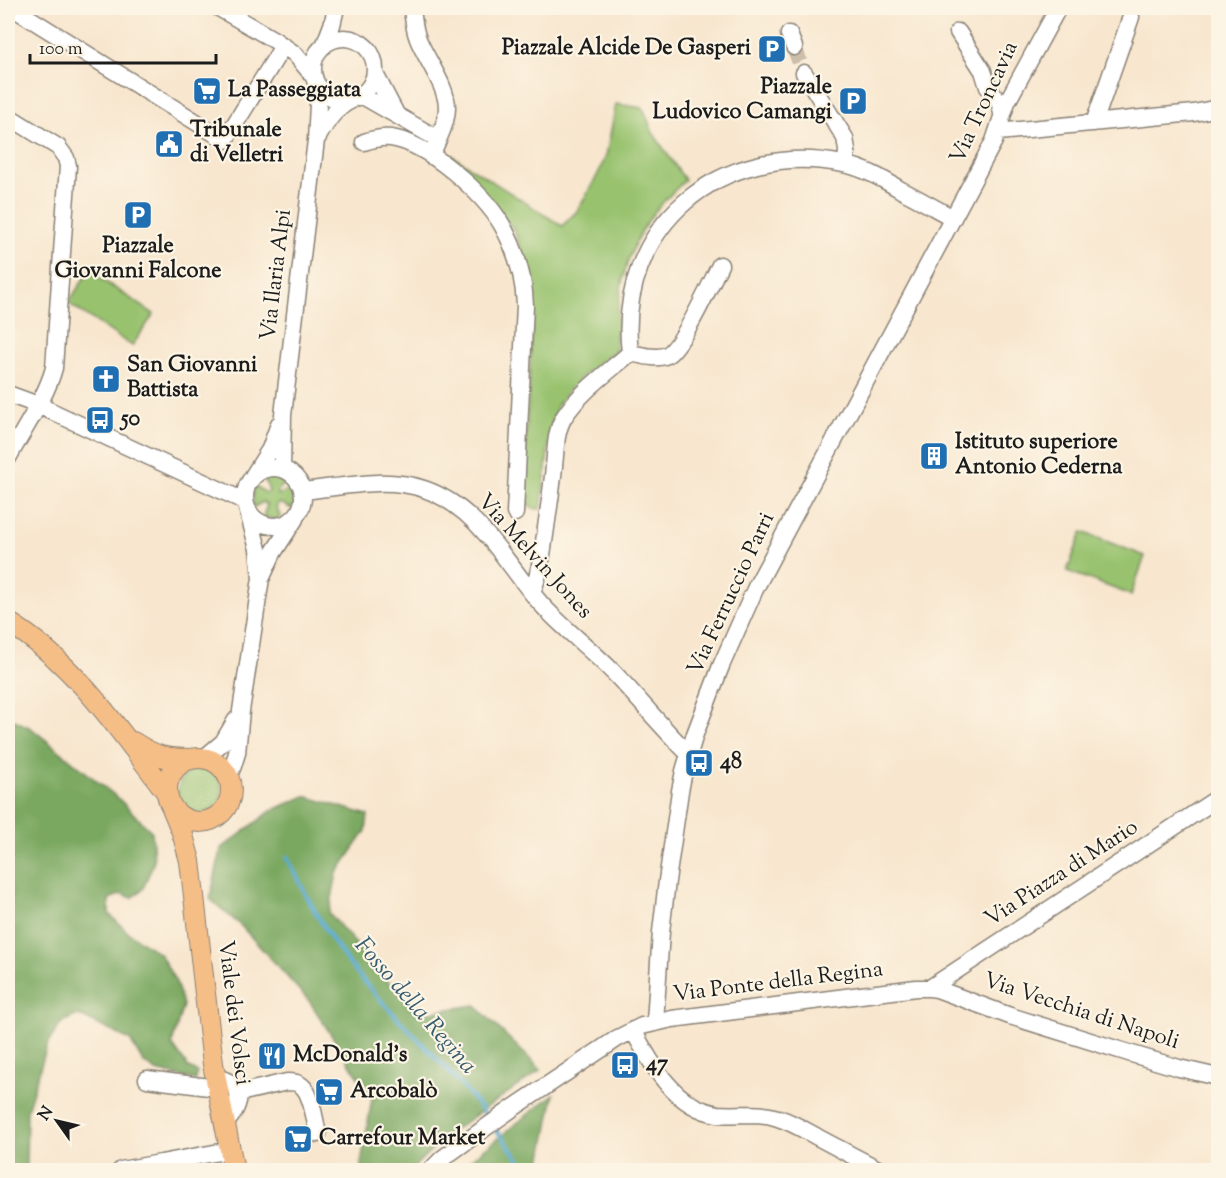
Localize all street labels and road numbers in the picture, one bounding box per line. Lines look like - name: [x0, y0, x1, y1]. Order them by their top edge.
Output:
- street label: Via Troncavia: [943, 37, 1027, 169]
- street label: Via Ilaria Alpi: [253, 207, 301, 343]
- street label: Via Melvin Jones: [469, 487, 599, 627]
- street label: Via Ferruccio Parri: [680, 507, 784, 681]
- street label: Via Piazza di Mario: [979, 812, 1145, 936]
- street label: Viale dei Volsci: [208, 939, 258, 1087]
- street label: Via Ponte della Regina: [671, 954, 885, 1012]
- street label: Via Vecchia di Napoli: [979, 965, 1183, 1059]

